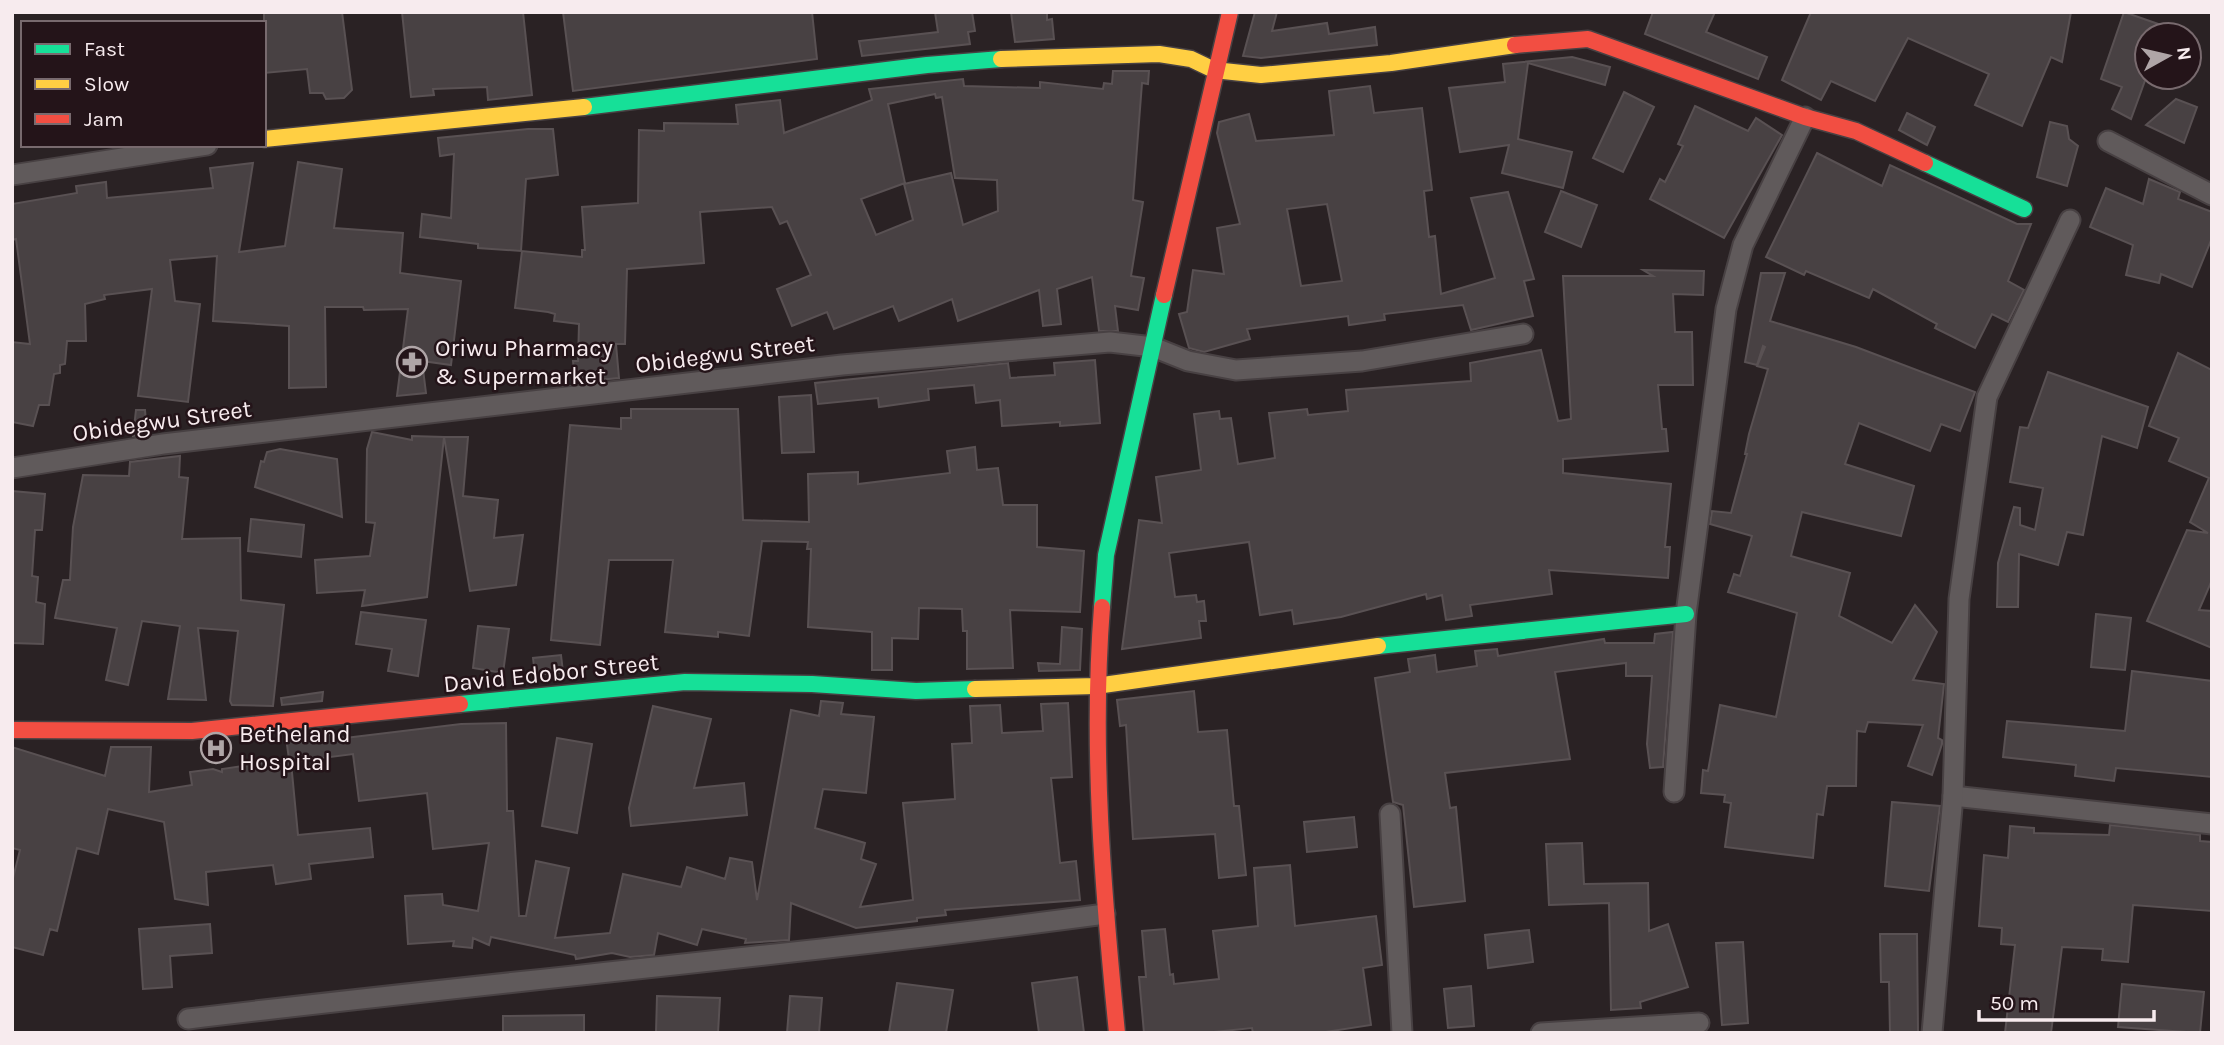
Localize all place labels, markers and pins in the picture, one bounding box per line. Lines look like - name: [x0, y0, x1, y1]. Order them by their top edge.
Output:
- place label: Oriwu Pharmacy & Supermarket: [435, 334, 613, 390]
- pharmacy icon: Oriwu Pharmacy & Supermarket: [395, 345, 429, 379]
- place label: Betheland Hospital: [239, 720, 351, 776]
- hospital icon: Betheland Hospital: [199, 731, 233, 765]

